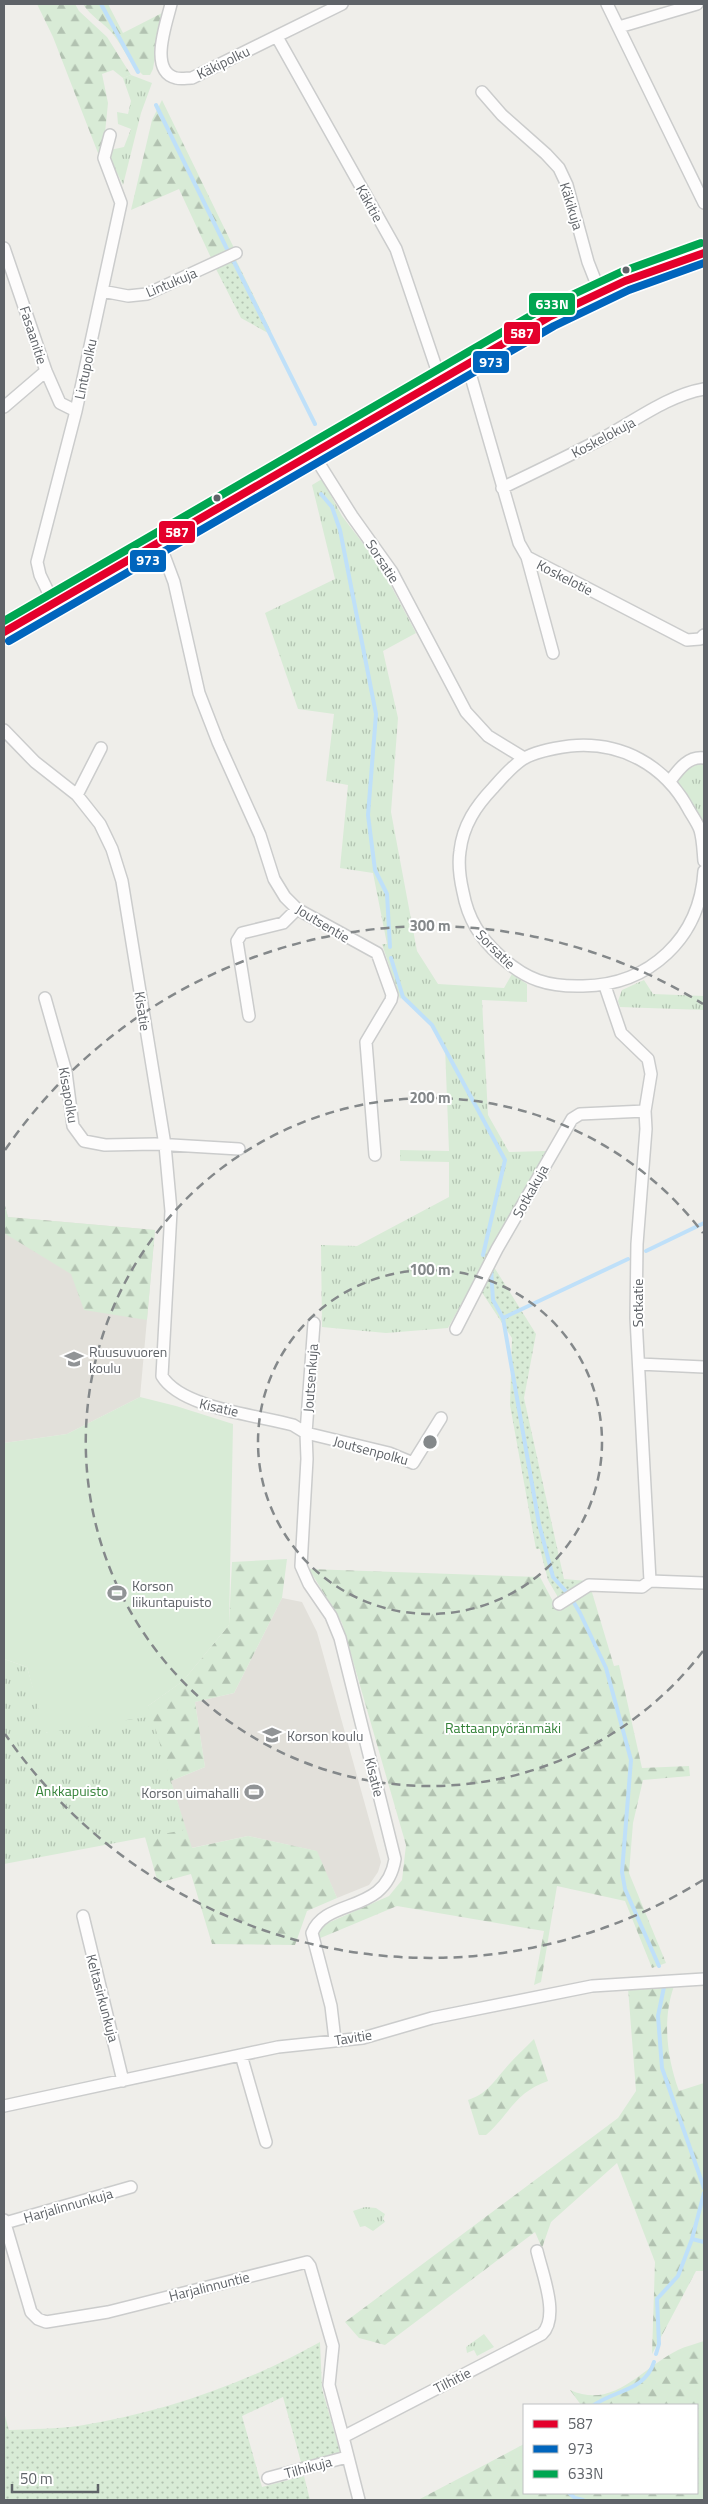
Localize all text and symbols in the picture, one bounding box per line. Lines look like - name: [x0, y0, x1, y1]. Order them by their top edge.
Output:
- street label: Käkipolku: [193, 40, 253, 84]
- street label: Käkitie: [351, 180, 389, 226]
- street label: Käkikuja: [555, 180, 589, 232]
- street label: Lintukuja: [142, 262, 200, 302]
- unlabelled marker: [621, 265, 631, 275]
- line badge: 633N: [528, 292, 576, 316]
- text: 633N: [535, 293, 569, 314]
- street label: Fasaanitie: [15, 303, 53, 367]
- line badge: 587: [503, 321, 541, 345]
- text: 587: [510, 322, 534, 343]
- street label: Lintupolku: [68, 337, 102, 401]
- line badge: 973: [472, 350, 510, 374]
- text: 973: [479, 351, 503, 372]
- street label: Koskelokuja: [567, 411, 639, 463]
- unlabelled marker: [212, 493, 222, 503]
- line badge: 587: [158, 520, 196, 544]
- text: 587: [165, 521, 189, 542]
- street label: Sorsatie: [361, 535, 405, 587]
- line badge: 973: [129, 549, 167, 573]
- text: 973: [136, 549, 160, 570]
- street label: Koskelotie: [533, 554, 597, 600]
- street label: Joutsentie: [292, 899, 354, 947]
- text: 300 m: [409, 914, 451, 937]
- street label: Sorsatie: [471, 924, 521, 974]
- street label: Kisatie: [130, 990, 156, 1032]
- street label: Kisapolku: [54, 1065, 84, 1125]
- text: 200 m: [409, 1086, 451, 1109]
- street label: Sotkakuja: [507, 1161, 553, 1221]
- text: 100 m: [409, 1258, 451, 1281]
- street label: Sotkatie: [627, 1279, 648, 1327]
- place label: Ruusuvuoren koulu: [89, 1341, 167, 1378]
- street label: Joutsenkuja: [297, 1343, 323, 1413]
- school or university icon: Ruusuvuoren koulu: [63, 1348, 85, 1370]
- street label: Kisatie: [197, 1392, 241, 1422]
- street label: Joutsenpolku: [331, 1430, 411, 1470]
- centre of rings: [421, 1433, 439, 1451]
- place label: Korson liikuntapuisto: [132, 1575, 212, 1612]
- sports icon: Korson liikuntapuisto: [106, 1582, 128, 1604]
- park label: Rattaanpyöränmäki: [445, 1717, 561, 1738]
- school or university icon: Korson koulu: [261, 1724, 283, 1746]
- place label: Korson koulu: [287, 1725, 364, 1746]
- street label: Kisatie: [360, 1755, 390, 1799]
- park label: Ankkapuisto: [36, 1780, 108, 1801]
- sports icon: Korson uimahalli: [243, 1781, 265, 1803]
- place label: Korson uimahalli: [141, 1782, 239, 1803]
- street label: Keltasirkunkuja: [81, 1952, 125, 2044]
- street label: Tavitie: [333, 2024, 373, 2050]
- street label: Harjalinnunkuja: [21, 2182, 115, 2228]
- street label: Harjalinnuntie: [166, 2266, 252, 2306]
- street label: Tilhitie: [430, 2362, 474, 2398]
- legend: [523, 2404, 698, 2494]
- text: 587: [568, 2412, 593, 2435]
- text: 973: [568, 2437, 593, 2460]
- street label: Tilhikuja: [282, 2451, 334, 2483]
- scale bar: [12, 2462, 99, 2494]
- text: 633N: [568, 2462, 603, 2485]
- text: 50 m: [20, 2467, 53, 2490]

